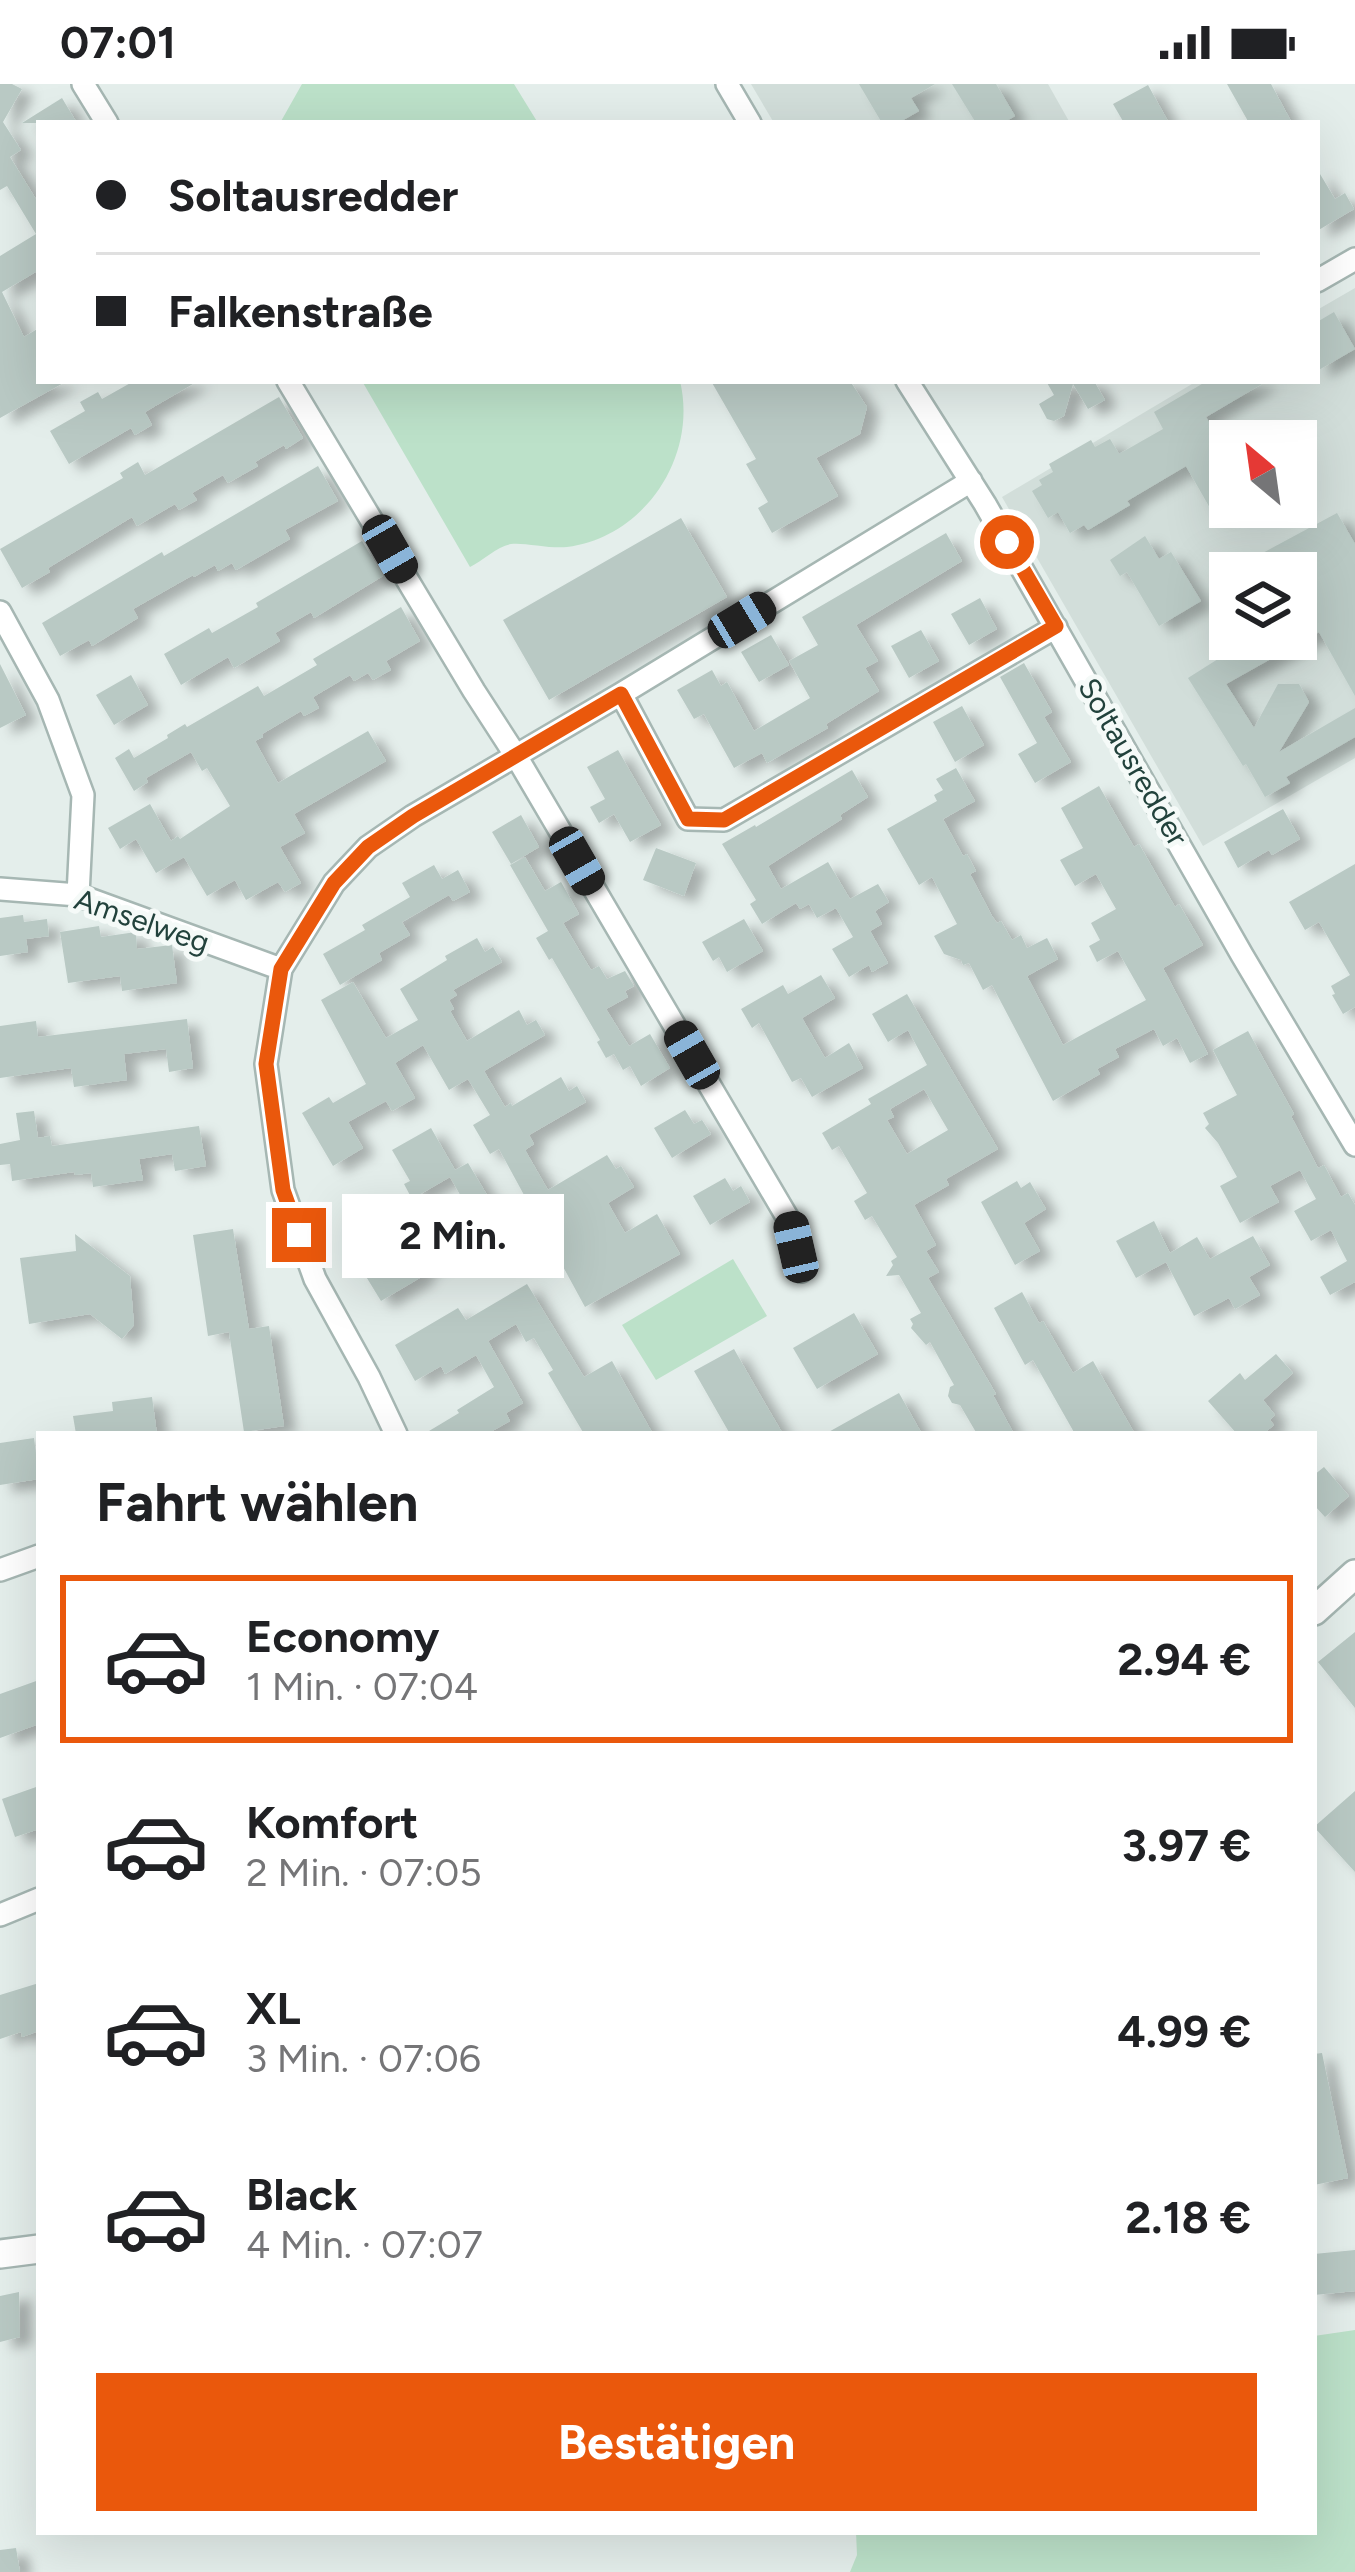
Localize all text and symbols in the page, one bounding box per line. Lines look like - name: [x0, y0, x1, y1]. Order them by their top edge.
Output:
- text: 07:01: [60, 15, 176, 69]
- text: Soltausredder: [168, 168, 458, 222]
- text: Falkenstraße: [168, 284, 433, 338]
- north arrow: [1209, 420, 1317, 528]
- map controls: [1209, 420, 1317, 660]
- car: [356, 509, 424, 589]
- route start: [980, 515, 1034, 569]
- button: layers: [1209, 552, 1317, 660]
- car: [702, 586, 782, 654]
- street label: Soltausredder: [1070, 671, 1196, 852]
- car: [543, 821, 611, 901]
- street label: Amselweg: [70, 880, 214, 961]
- car: [658, 1015, 726, 1095]
- callout: 2 Min.: [341, 1193, 563, 1277]
- route end: [272, 1208, 326, 1262]
- car: [770, 1208, 822, 1286]
- text: 2 Min.: [399, 1212, 507, 1259]
- text: Fahrt wählen: [96, 1470, 418, 1535]
- icon: car: [102, 1605, 210, 1713]
- text: Economy: [246, 1609, 439, 1663]
- text: 2.94 €: [1117, 1632, 1251, 1686]
- text: 1 Min. · 07:04: [246, 1663, 478, 1710]
- icon: car: [102, 1791, 210, 1899]
- text: Komfort: [246, 1795, 418, 1849]
- text: 3.97 €: [1122, 1818, 1251, 1872]
- text: 2 Min. · 07:05: [246, 1849, 482, 1896]
- icon: car: [102, 1977, 210, 2085]
- text: XL: [246, 1981, 301, 2035]
- text: 4.99 €: [1117, 2004, 1251, 2058]
- text: 3 Min. · 07:06: [246, 2035, 481, 2082]
- icon: car: [102, 2163, 210, 2271]
- text: Black: [246, 2167, 357, 2221]
- text: 2.18 €: [1125, 2190, 1251, 2244]
- text: 4 Min. · 07:07: [246, 2221, 483, 2268]
- button: Bestätigen: [96, 2373, 1257, 2511]

